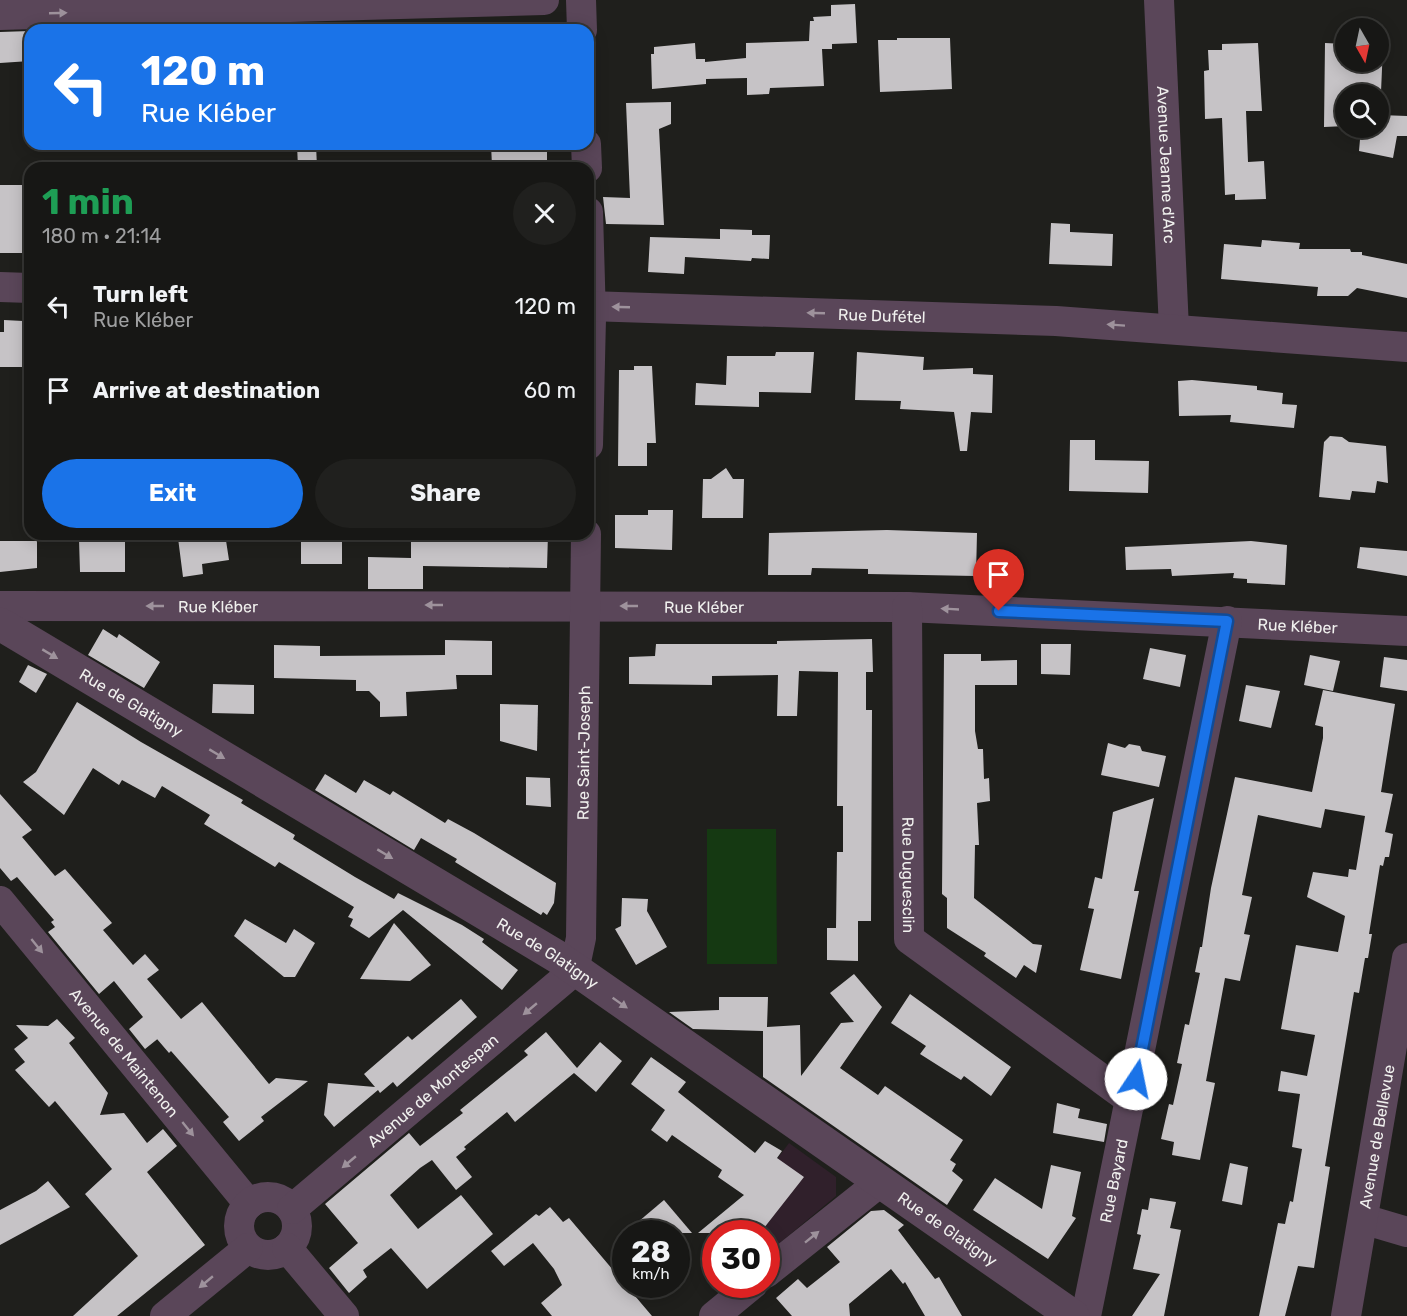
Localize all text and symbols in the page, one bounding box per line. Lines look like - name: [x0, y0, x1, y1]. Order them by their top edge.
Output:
- one-way arrow: [49, 8, 68, 18]
- north arrow: [1335, 18, 1389, 72]
- map controls: [1335, 18, 1389, 138]
- text: 120 m: [141, 46, 265, 96]
- icon: left: [42, 48, 120, 126]
- button: search: [1335, 84, 1389, 138]
- street label: Avenue Jeanne d'Arc: [1153, 86, 1179, 244]
- text: Rue Kléber: [141, 97, 276, 129]
- text: 1 min: [42, 180, 134, 223]
- button: close: [513, 182, 576, 245]
- text: 180 m · 21:14: [42, 224, 161, 248]
- text: Turn left: [93, 281, 188, 308]
- icon: left: [42, 290, 75, 323]
- text: 120 m: [515, 293, 576, 320]
- one-way arrow: [612, 302, 631, 312]
- street label: Rue Dufétel: [838, 305, 926, 327]
- text: Rue Kléber: [93, 308, 193, 332]
- one-way arrow: [807, 309, 826, 318]
- one-way arrow: [1106, 320, 1125, 329]
- icon: arrive: [42, 374, 75, 407]
- text: Arrive at destination: [93, 377, 320, 404]
- text: 60 m: [524, 377, 576, 404]
- button: Exit: [42, 459, 303, 528]
- button: Share: [315, 459, 576, 528]
- pin: [973, 549, 1024, 611]
- icon: arrive: [982, 558, 1015, 591]
- street label: Rue Kléber: [178, 597, 258, 616]
- street label: Rue Kléber: [664, 598, 744, 617]
- one-way arrow: [425, 600, 444, 610]
- one-way arrow: [146, 601, 165, 611]
- one-way arrow: [620, 601, 639, 611]
- one-way arrow: [941, 604, 960, 613]
- street label: Rue Kléber: [1257, 615, 1338, 638]
- one-way arrow: [42, 649, 59, 659]
- street label: Rue de Glatigny: [76, 665, 186, 741]
- street label: Rue Saint-Joseph: [573, 685, 594, 820]
- one-way arrow: [209, 749, 225, 760]
- street label: Rue Duguesclin: [898, 817, 918, 933]
- one-way arrow: [377, 849, 393, 860]
- street label: Rue de Glatigny: [493, 914, 602, 993]
- one-way arrow: [30, 938, 43, 953]
- street label: Avenue de Maintenon: [66, 984, 183, 1121]
- one-way arrow: [612, 997, 628, 1009]
- one-way arrow: [522, 1003, 538, 1016]
- street label: Avenue de Montespan: [364, 1030, 502, 1151]
- position arrow: [1104, 1047, 1168, 1111]
- street label: Avenue de Bellevue: [1355, 1063, 1399, 1210]
- one-way arrow: [181, 1121, 194, 1137]
- street label: Rue Bayard: [1096, 1137, 1132, 1224]
- one-way arrow: [341, 1155, 357, 1168]
- street label: Rue de Glatigny: [894, 1188, 1001, 1271]
- speed limit sign: 30: [702, 1220, 780, 1298]
- one-way arrow: [804, 1230, 820, 1243]
- text: 28: [631, 1234, 671, 1270]
- text: km/h: [632, 1265, 670, 1283]
- one-way arrow: [199, 1275, 214, 1288]

